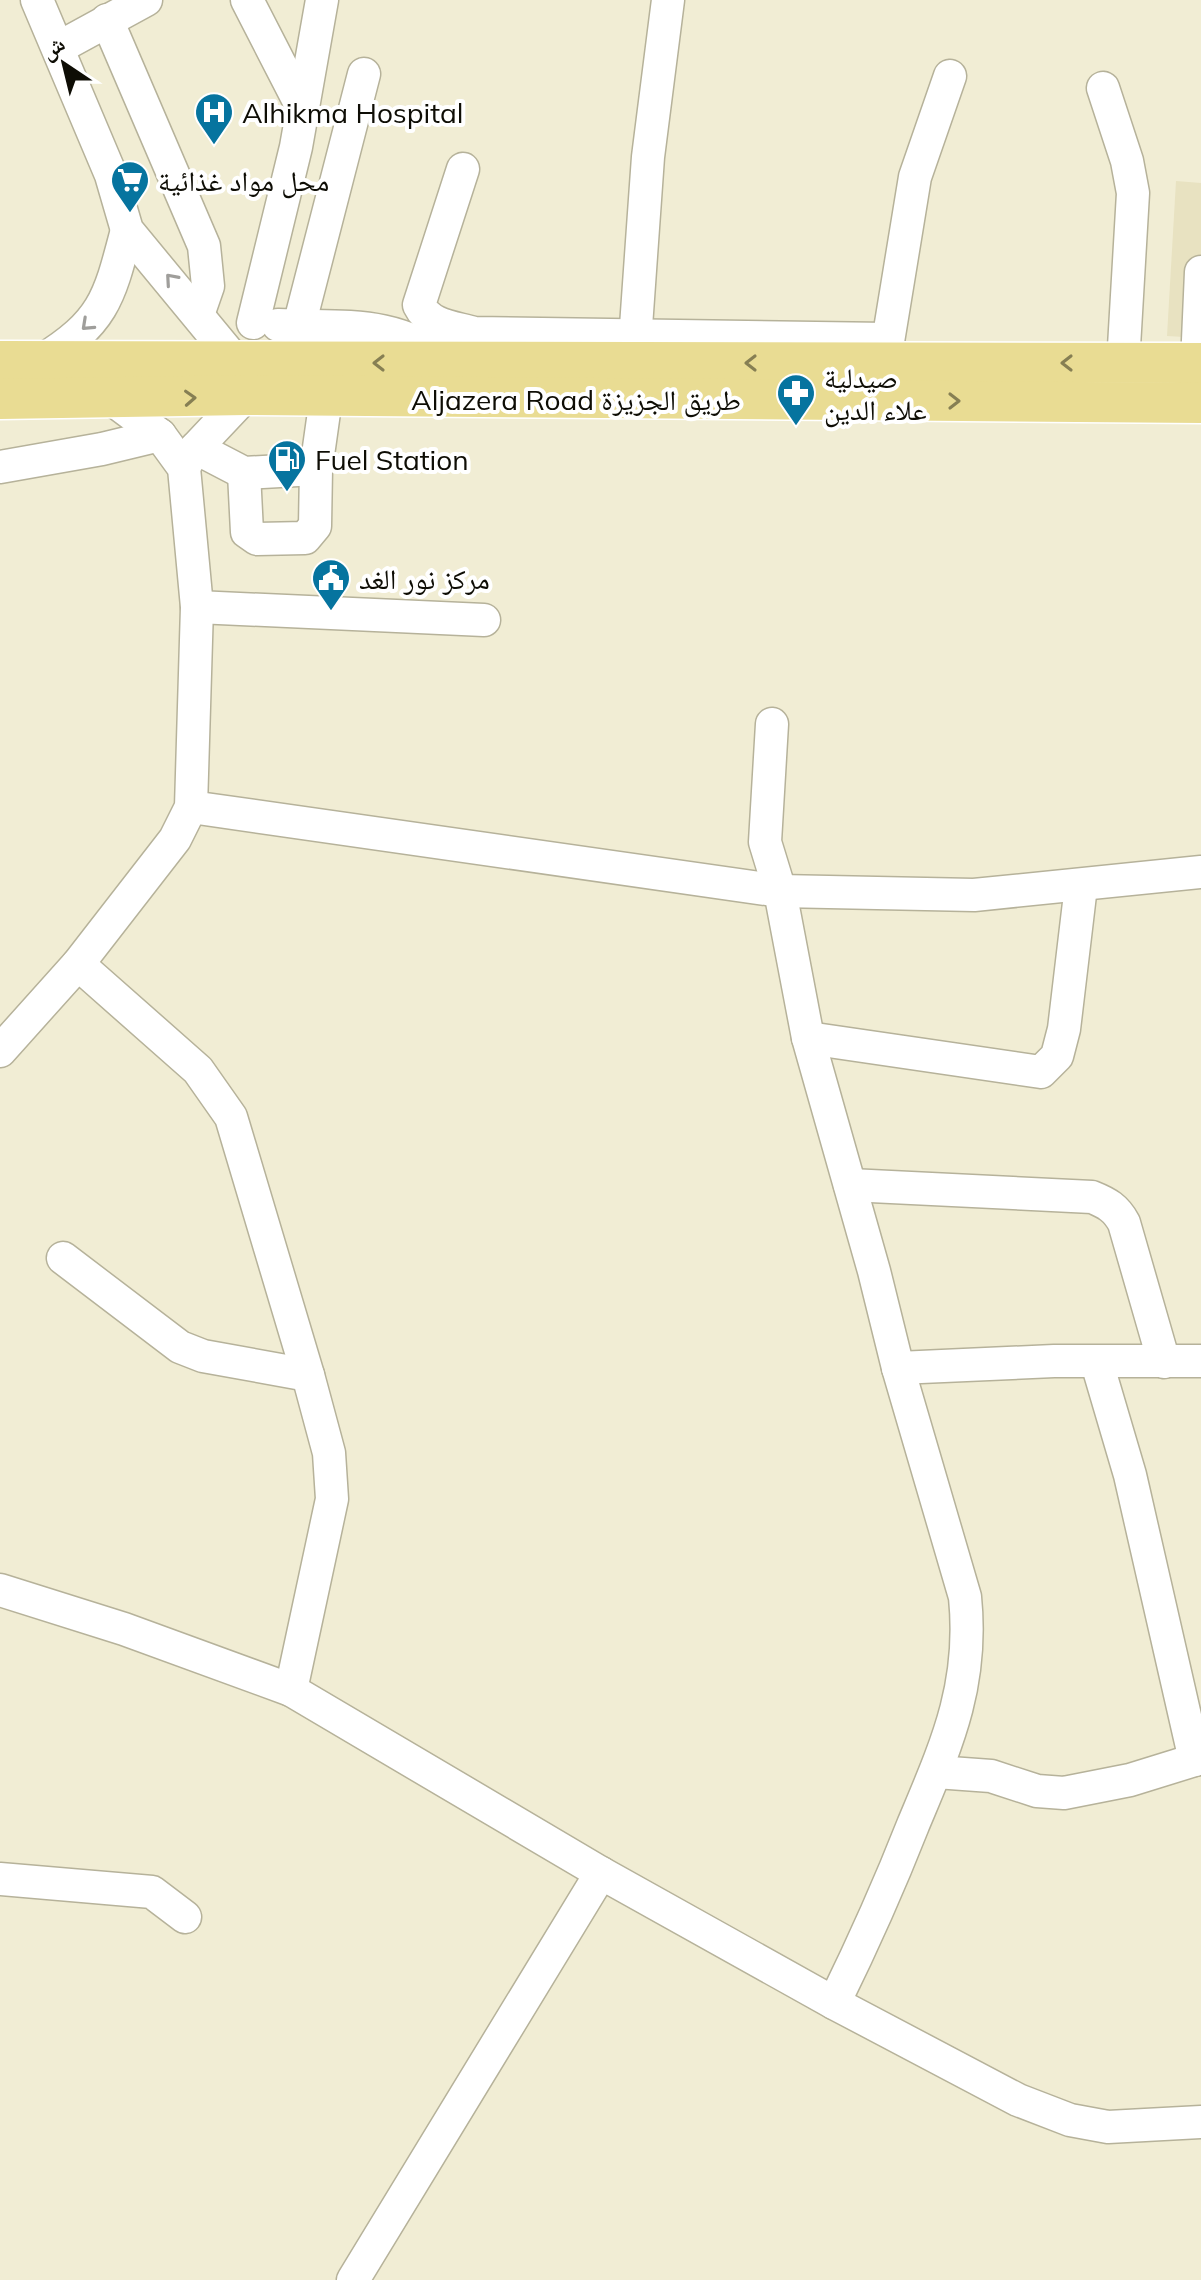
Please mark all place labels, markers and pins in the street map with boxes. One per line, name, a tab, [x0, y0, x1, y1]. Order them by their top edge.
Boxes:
hospital icon: Alhikma Hospital	[193, 91, 235, 146]
place label: Alhikma Hospital	[242, 95, 463, 130]
supermarket icon: محل مواد غذائية	[109, 159, 151, 214]
place label: محل مواد غذائية	[158, 163, 329, 199]
place label: صيدلية علاء الدين	[824, 360, 927, 428]
pharmacy icon: صيدلية علاء الدين	[775, 372, 817, 427]
fuel station icon: Fuel Station	[266, 438, 308, 493]
place label: Fuel Station	[315, 442, 469, 477]
public building icon: مركز نور الغد	[310, 557, 352, 612]
place label: مركز نور الغد	[359, 561, 490, 596]

